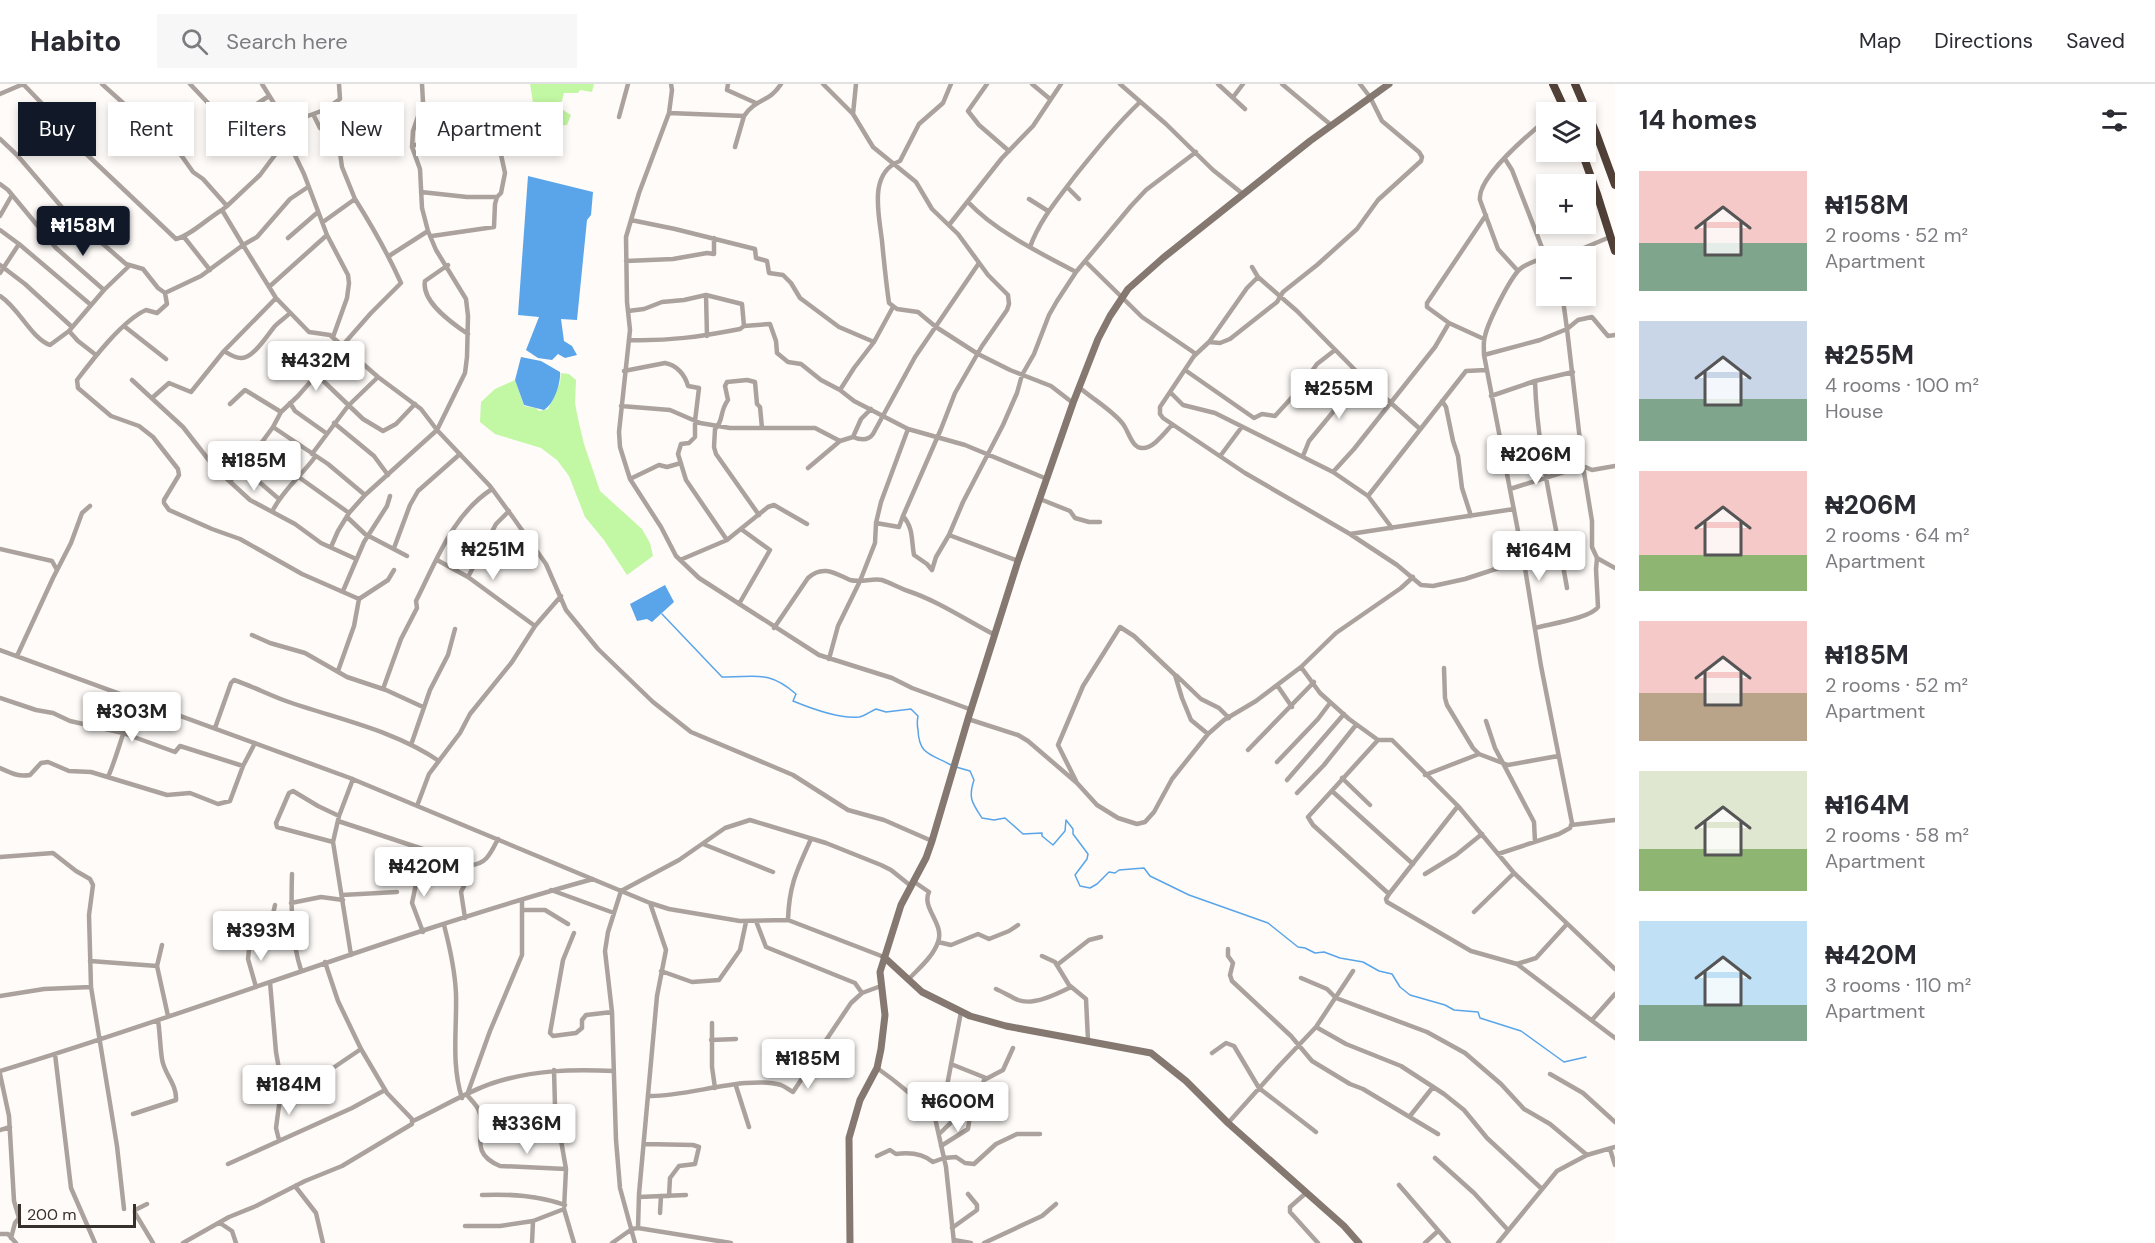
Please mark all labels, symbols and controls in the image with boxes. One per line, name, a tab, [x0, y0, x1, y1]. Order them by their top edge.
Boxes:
search box	[157, 14, 577, 68]
text: Habito	[30, 23, 121, 60]
icon: search	[178, 25, 211, 58]
text: Search here	[226, 27, 348, 56]
text: Map	[1859, 27, 1901, 55]
text: Directions	[1934, 27, 2033, 55]
text: Saved	[2066, 27, 2125, 55]
chip: Buy	[18, 102, 96, 156]
chip: Rent	[108, 102, 194, 156]
chip: Filters	[206, 102, 308, 156]
chip: New	[320, 102, 404, 156]
chip: Apartment	[416, 102, 563, 156]
map controls	[1536, 102, 1596, 306]
button: layers	[1536, 102, 1596, 162]
text: 14 homes	[1639, 103, 1757, 137]
icon: filters	[2098, 104, 2131, 137]
button: +	[1536, 174, 1596, 234]
text: ₦158M	[1825, 188, 1909, 222]
icon: home	[1687, 195, 1759, 267]
pin: ₦158M	[41, 206, 125, 257]
text: ₦158M	[51, 212, 115, 238]
text: 2 rooms · 52 m²	[1825, 222, 1968, 248]
button: −	[1536, 246, 1596, 306]
text: Apartment	[1825, 248, 1925, 274]
text: ₦255M	[1825, 338, 1914, 372]
pin: ₦432M	[274, 341, 358, 392]
icon: home	[1687, 345, 1759, 417]
text: ₦432M	[282, 347, 350, 373]
pin: ₦255M	[1297, 369, 1381, 420]
text: 4 rooms · 100 m²	[1825, 372, 1979, 398]
text: ₦255M	[1305, 375, 1373, 401]
text: House	[1825, 398, 1883, 424]
pin: ₦206M	[1494, 435, 1578, 486]
pin: ₦185M	[212, 441, 296, 492]
text: ₦206M	[1501, 441, 1571, 467]
text: ₦185M	[222, 447, 286, 473]
text: ₦206M	[1825, 488, 1917, 522]
icon: home	[1687, 495, 1759, 567]
text: 2 rooms · 64 m²	[1825, 522, 1969, 548]
pin: ₦251M	[451, 530, 535, 581]
pin: ₦164M	[1497, 531, 1581, 582]
text: ₦251M	[461, 536, 525, 562]
text: ₦164M	[1506, 537, 1572, 563]
text: Apartment	[1825, 548, 1925, 574]
text: ₦185M	[1825, 638, 1909, 672]
icon: home	[1687, 645, 1759, 717]
text: 2 rooms · 52 m²	[1825, 672, 1968, 698]
pin: ₦303M	[90, 692, 174, 743]
text: ₦303M	[97, 698, 167, 724]
text: Apartment	[1825, 698, 1925, 724]
text: ₦164M	[1825, 788, 1910, 822]
icon: home	[1687, 795, 1759, 867]
text: 2 rooms · 58 m²	[1825, 822, 1969, 848]
pin: ₦420M	[382, 847, 466, 898]
text: Apartment	[1825, 848, 1925, 874]
text: ₦420M	[389, 853, 459, 879]
pin: ₦393M	[219, 911, 303, 962]
text: ₦393M	[227, 917, 295, 943]
text: ₦420M	[1825, 938, 1917, 972]
icon: home	[1687, 945, 1759, 1017]
text: 3 rooms · 110 m²	[1825, 972, 1971, 998]
text: Apartment	[1825, 998, 1925, 1024]
pin: ₦185M	[766, 1039, 850, 1090]
text: ₦185M	[776, 1045, 840, 1071]
pin: ₦184M	[247, 1065, 331, 1116]
text: ₦184M	[256, 1071, 322, 1097]
pin: ₦600M	[916, 1082, 1000, 1133]
text: ₦600M	[921, 1088, 995, 1114]
pin: ₦336M	[485, 1104, 569, 1155]
text: ₦336M	[493, 1110, 561, 1136]
scale bar	[18, 1201, 136, 1228]
text: 200 m	[27, 1204, 76, 1225]

